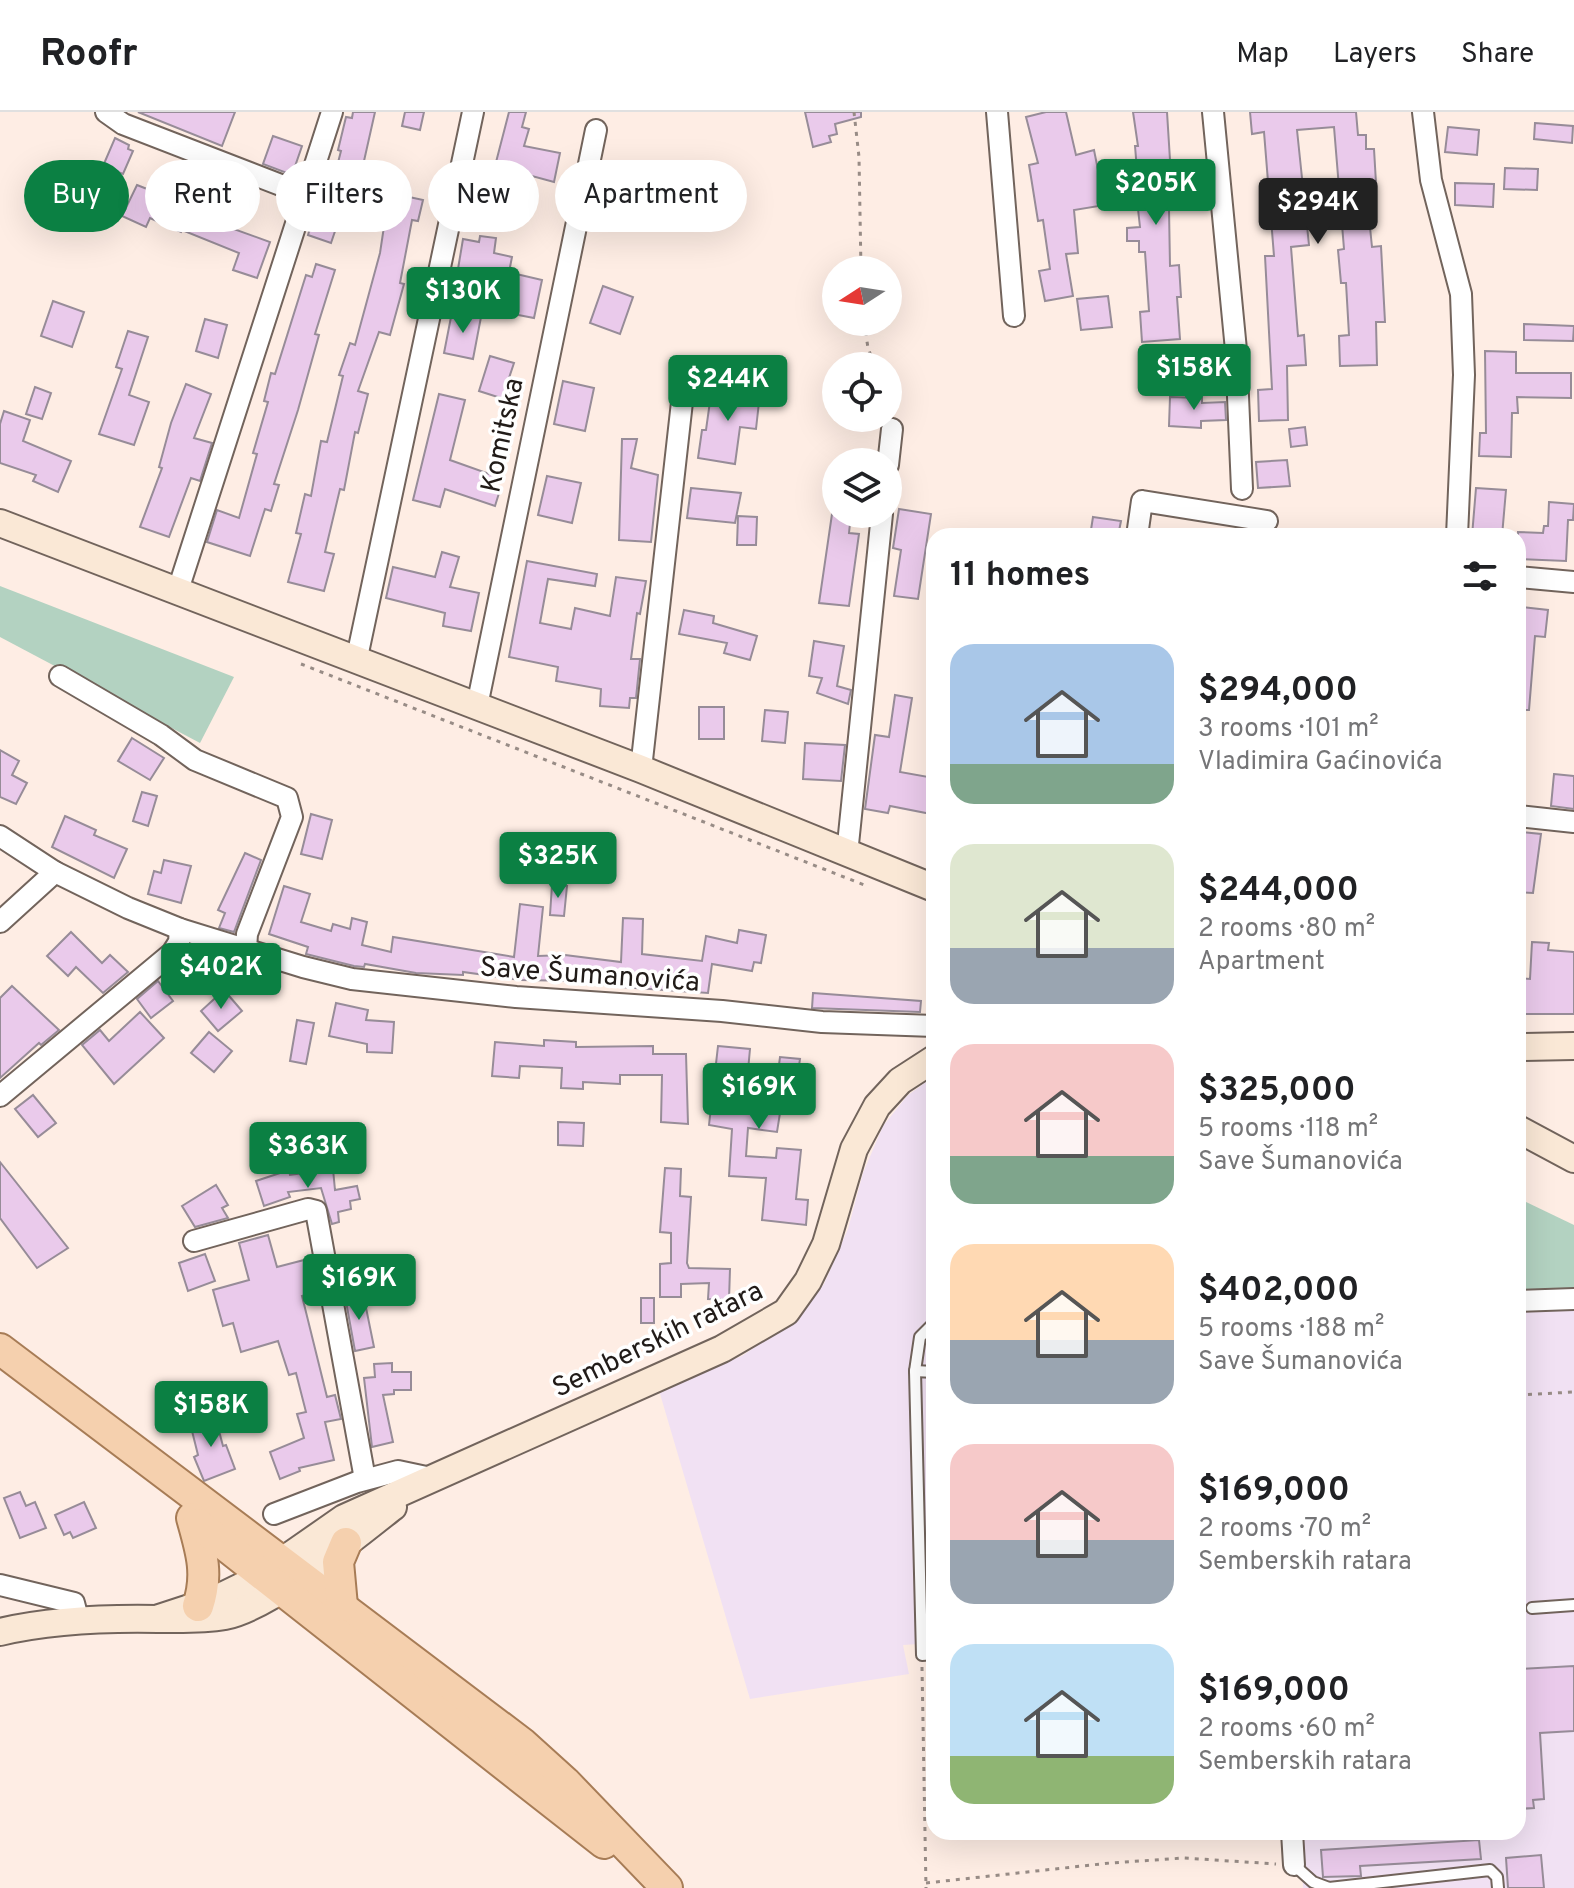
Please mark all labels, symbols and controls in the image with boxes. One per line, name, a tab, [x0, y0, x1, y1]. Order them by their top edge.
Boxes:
text: Roofr	[40, 31, 138, 80]
text: Map	[1236, 37, 1289, 73]
text: Layers	[1333, 37, 1417, 73]
text: Share	[1461, 37, 1534, 73]
pin: $205K	[1100, 159, 1212, 227]
chip: Buy	[24, 160, 129, 232]
chip: Rent	[145, 160, 260, 232]
chip: Filters	[276, 160, 412, 232]
chip: New	[428, 160, 539, 232]
chip: Apartment	[555, 160, 747, 232]
text: $205K	[1115, 168, 1197, 201]
pin: $294K	[1262, 178, 1374, 246]
text: $294K	[1277, 187, 1359, 220]
north arrow	[822, 256, 902, 336]
map controls	[822, 256, 902, 528]
pin: $130K	[407, 267, 519, 335]
text: $130K	[425, 276, 501, 309]
pin: $158K	[1138, 344, 1250, 412]
button: locate	[822, 352, 902, 432]
text: $158K	[1156, 353, 1232, 386]
pin: $244K	[672, 355, 784, 423]
text: $244K	[686, 364, 770, 397]
street label: Komitska	[474, 375, 534, 496]
button: layers	[822, 448, 902, 528]
icon: filters	[1458, 554, 1502, 598]
text: 11 homes	[950, 555, 1090, 598]
text: $294,000	[1198, 670, 1358, 713]
icon: home	[1014, 676, 1110, 772]
text: 3 rooms · 101 m²	[1198, 713, 1379, 746]
text: Vladimira Gaćinovića	[1198, 746, 1443, 779]
pin: $325K	[502, 832, 614, 900]
text: $325K	[518, 841, 598, 874]
text: $244,000	[1198, 870, 1359, 913]
icon: home	[1014, 876, 1110, 972]
text: 2 rooms · 80 m²	[1198, 913, 1375, 946]
pin: $402K	[165, 943, 277, 1011]
text: Apartment	[1198, 946, 1325, 979]
street label: Save Šumanovića	[479, 948, 701, 1002]
text: $402K	[179, 952, 263, 985]
pin: $169K	[703, 1063, 815, 1131]
text: $325,000	[1198, 1070, 1356, 1113]
text: $169K	[721, 1072, 797, 1105]
icon: home	[1014, 1076, 1110, 1172]
text: 5 rooms · 118 m²	[1198, 1113, 1378, 1146]
pin: $363K	[252, 1122, 364, 1190]
text: $363K	[267, 1131, 349, 1164]
text: Save Šumanovića	[1198, 1146, 1403, 1179]
pin: $169K	[303, 1254, 415, 1322]
text: $169K	[321, 1263, 397, 1296]
text: $402,000	[1198, 1270, 1359, 1313]
street label: Semberskih ratara	[547, 1274, 770, 1407]
icon: home	[1014, 1276, 1110, 1372]
text: 5 rooms · 188 m²	[1198, 1313, 1384, 1346]
text: Save Šumanovića	[1198, 1346, 1403, 1379]
pin: $158K	[155, 1381, 267, 1449]
text: $158K	[173, 1390, 249, 1423]
text: $169,000	[1198, 1470, 1350, 1513]
icon: home	[1014, 1476, 1110, 1572]
text: 2 rooms · 70 m²	[1198, 1513, 1371, 1546]
text: Semberskih ratara	[1198, 1546, 1412, 1579]
text: $169,000	[1198, 1670, 1350, 1713]
icon: home	[1014, 1676, 1110, 1772]
text: 2 rooms · 60 m²	[1198, 1713, 1375, 1746]
text: Semberskih ratara	[1198, 1746, 1412, 1779]

